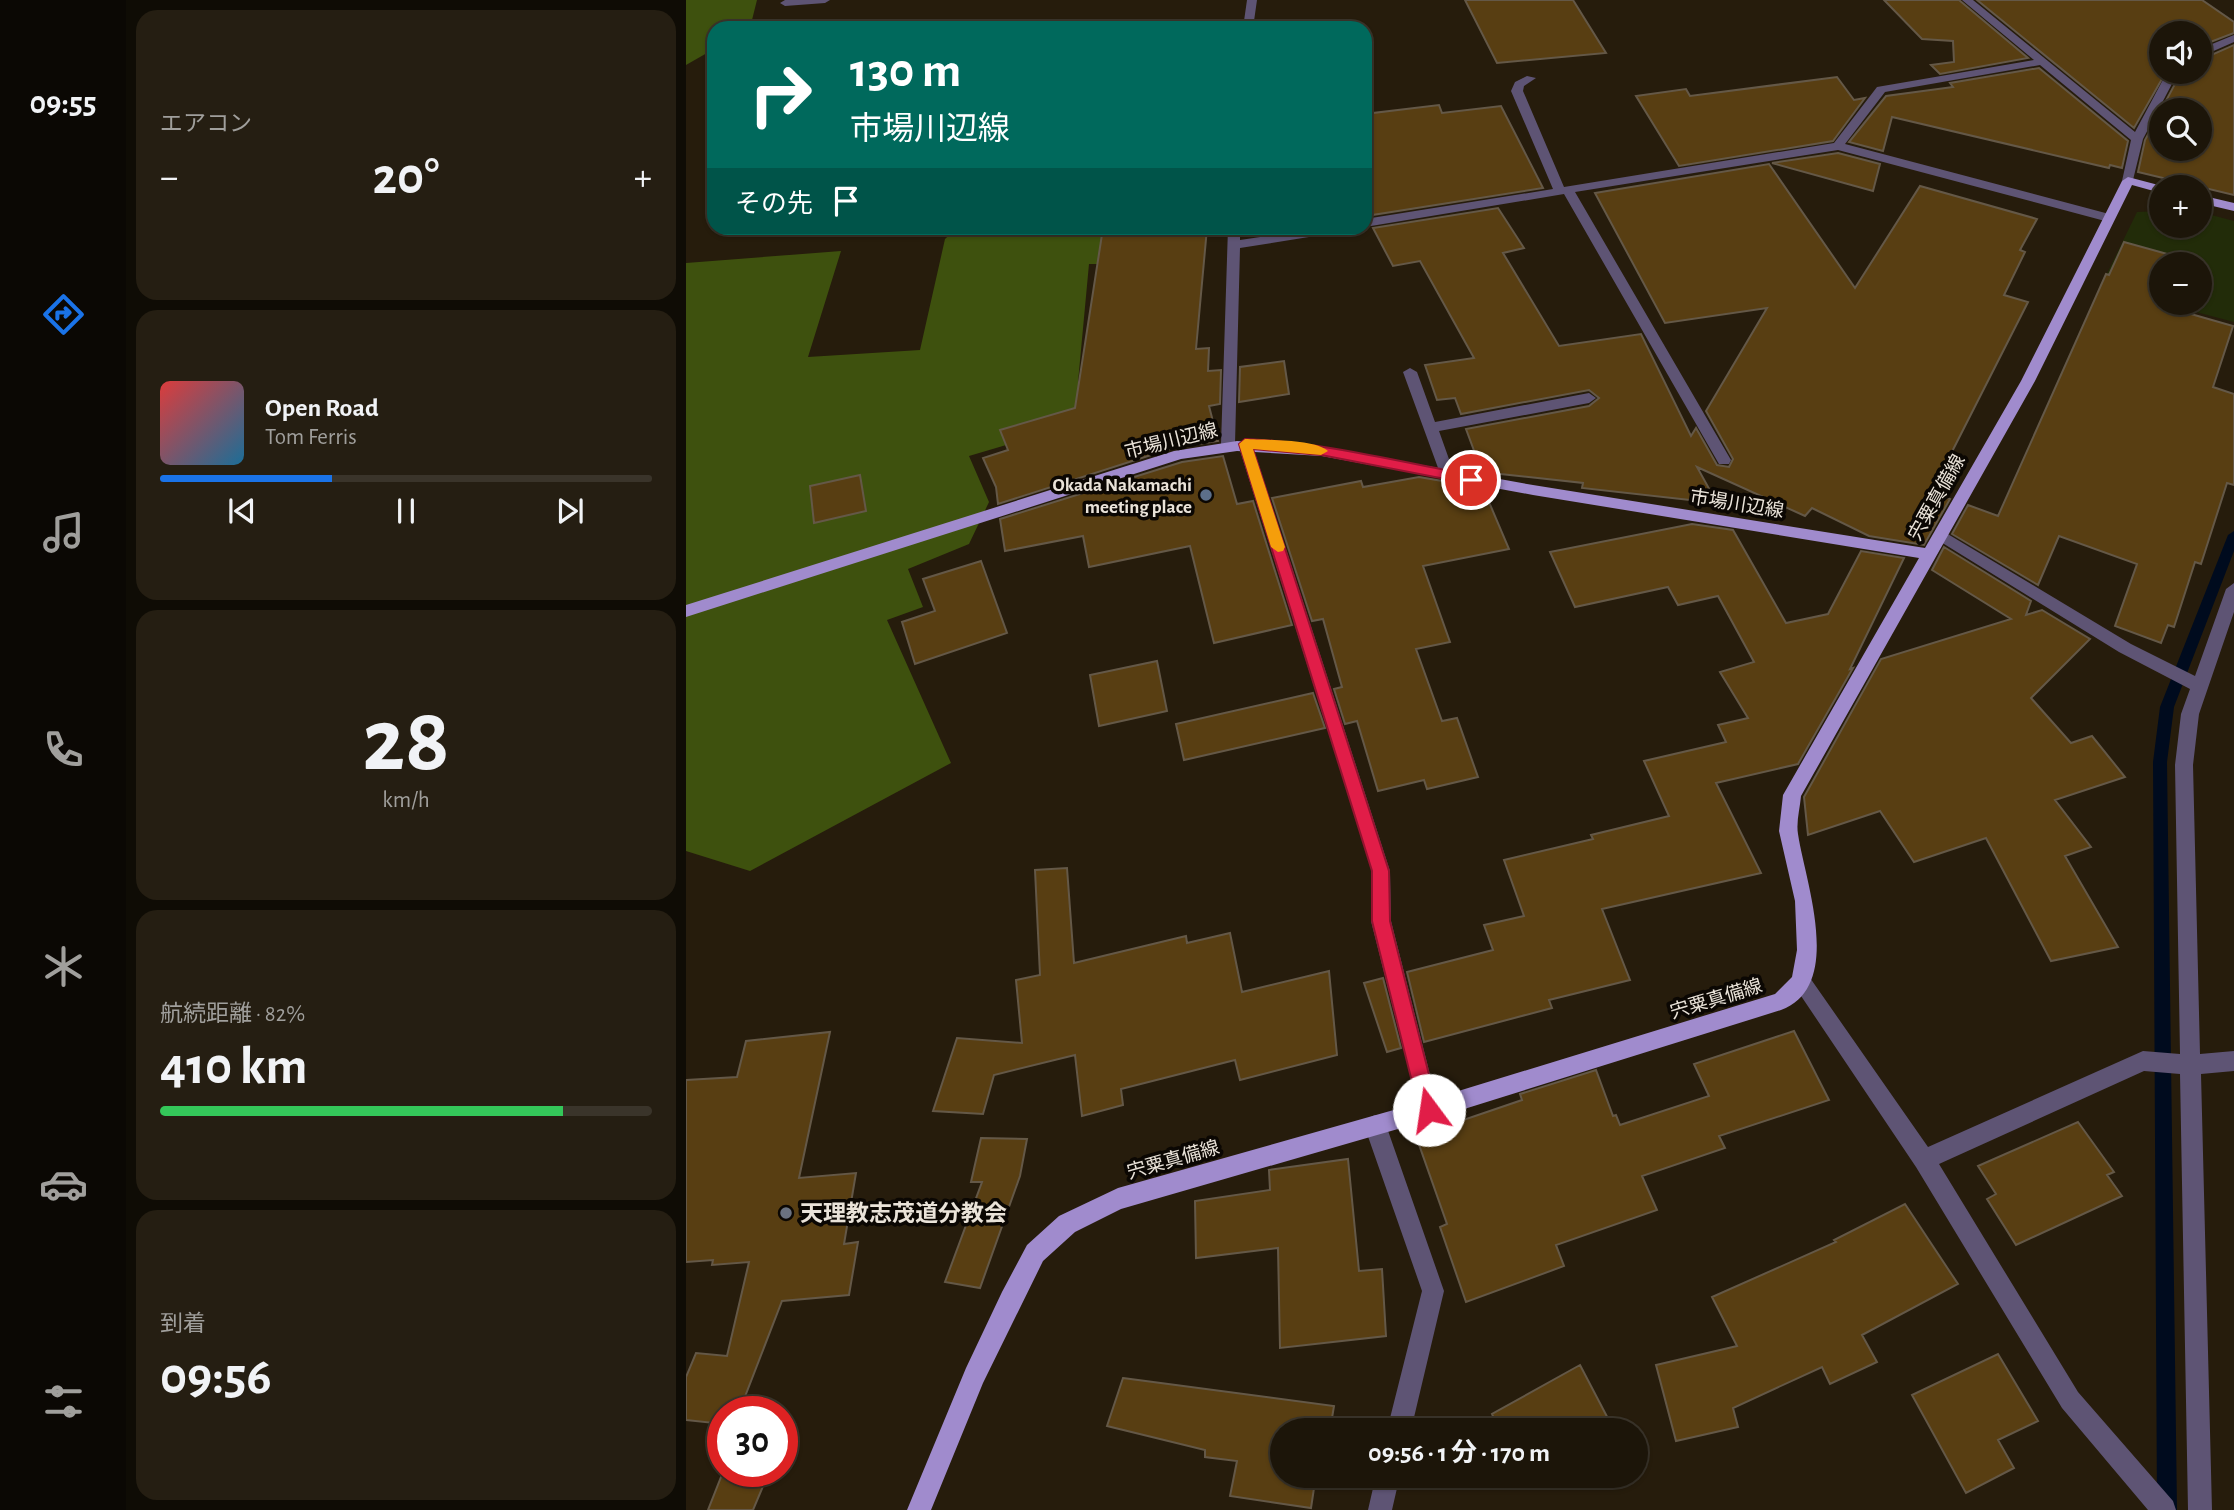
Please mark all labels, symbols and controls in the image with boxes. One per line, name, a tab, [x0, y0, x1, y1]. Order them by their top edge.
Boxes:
map controls	[2149, 21, 2212, 315]
button: sound	[2149, 21, 2212, 84]
text: 130 m	[850, 47, 961, 96]
icon: right	[735, 49, 826, 140]
text: 09:55	[29, 87, 97, 119]
button: search	[2149, 98, 2212, 161]
text: エアコン	[160, 113, 252, 136]
text: 市場川辺線	[850, 113, 1010, 145]
text: 20°	[373, 151, 439, 203]
text: −	[160, 159, 178, 197]
text: +	[634, 159, 652, 197]
button: +	[2149, 175, 2212, 238]
icon: arrive	[827, 182, 865, 220]
text: その先	[735, 191, 813, 217]
button: −	[2149, 252, 2212, 315]
icon: directions	[39, 290, 88, 339]
text: Open Road	[265, 395, 379, 421]
street label: 市場川辺線	[1122, 419, 1220, 462]
text: Tom Ferris	[265, 426, 357, 449]
pin	[1441, 450, 1501, 510]
street label: 宍粟真備線	[1904, 451, 1969, 544]
icon: arrive	[1452, 461, 1490, 499]
place label: Okada Nakamachi meeting place	[1053, 476, 1192, 517]
street label: 市場川辺線	[1688, 486, 1785, 521]
marker: Okada Nakamachi meeting place	[1198, 487, 1214, 503]
icon: previous	[223, 492, 261, 530]
icon: pause	[387, 492, 425, 530]
icon: next	[551, 492, 589, 530]
icon: music	[39, 508, 88, 557]
text: 28	[362, 696, 450, 787]
icon: phone	[39, 725, 88, 774]
text: km/h	[382, 789, 430, 812]
icon: climate	[39, 942, 88, 991]
street label: 宍粟真備線	[1668, 975, 1765, 1022]
text: 航続距離 · 82%	[160, 1003, 305, 1026]
text: 410 km	[160, 1041, 308, 1093]
position arrow	[1392, 1073, 1466, 1147]
street label: 宍粟真備線	[1125, 1136, 1222, 1183]
icon: car	[39, 1160, 88, 1209]
place label: 天理教志茂道分教会	[800, 1201, 1007, 1226]
marker: 天理教志茂道分教会	[778, 1205, 794, 1221]
text: 到着	[160, 1313, 206, 1336]
text: 09:56	[160, 1351, 272, 1403]
icon: filters	[39, 1377, 88, 1426]
speed limit sign: 30	[707, 1396, 798, 1487]
text: 09:56 · 1 分 · 170 m	[1368, 1440, 1550, 1466]

